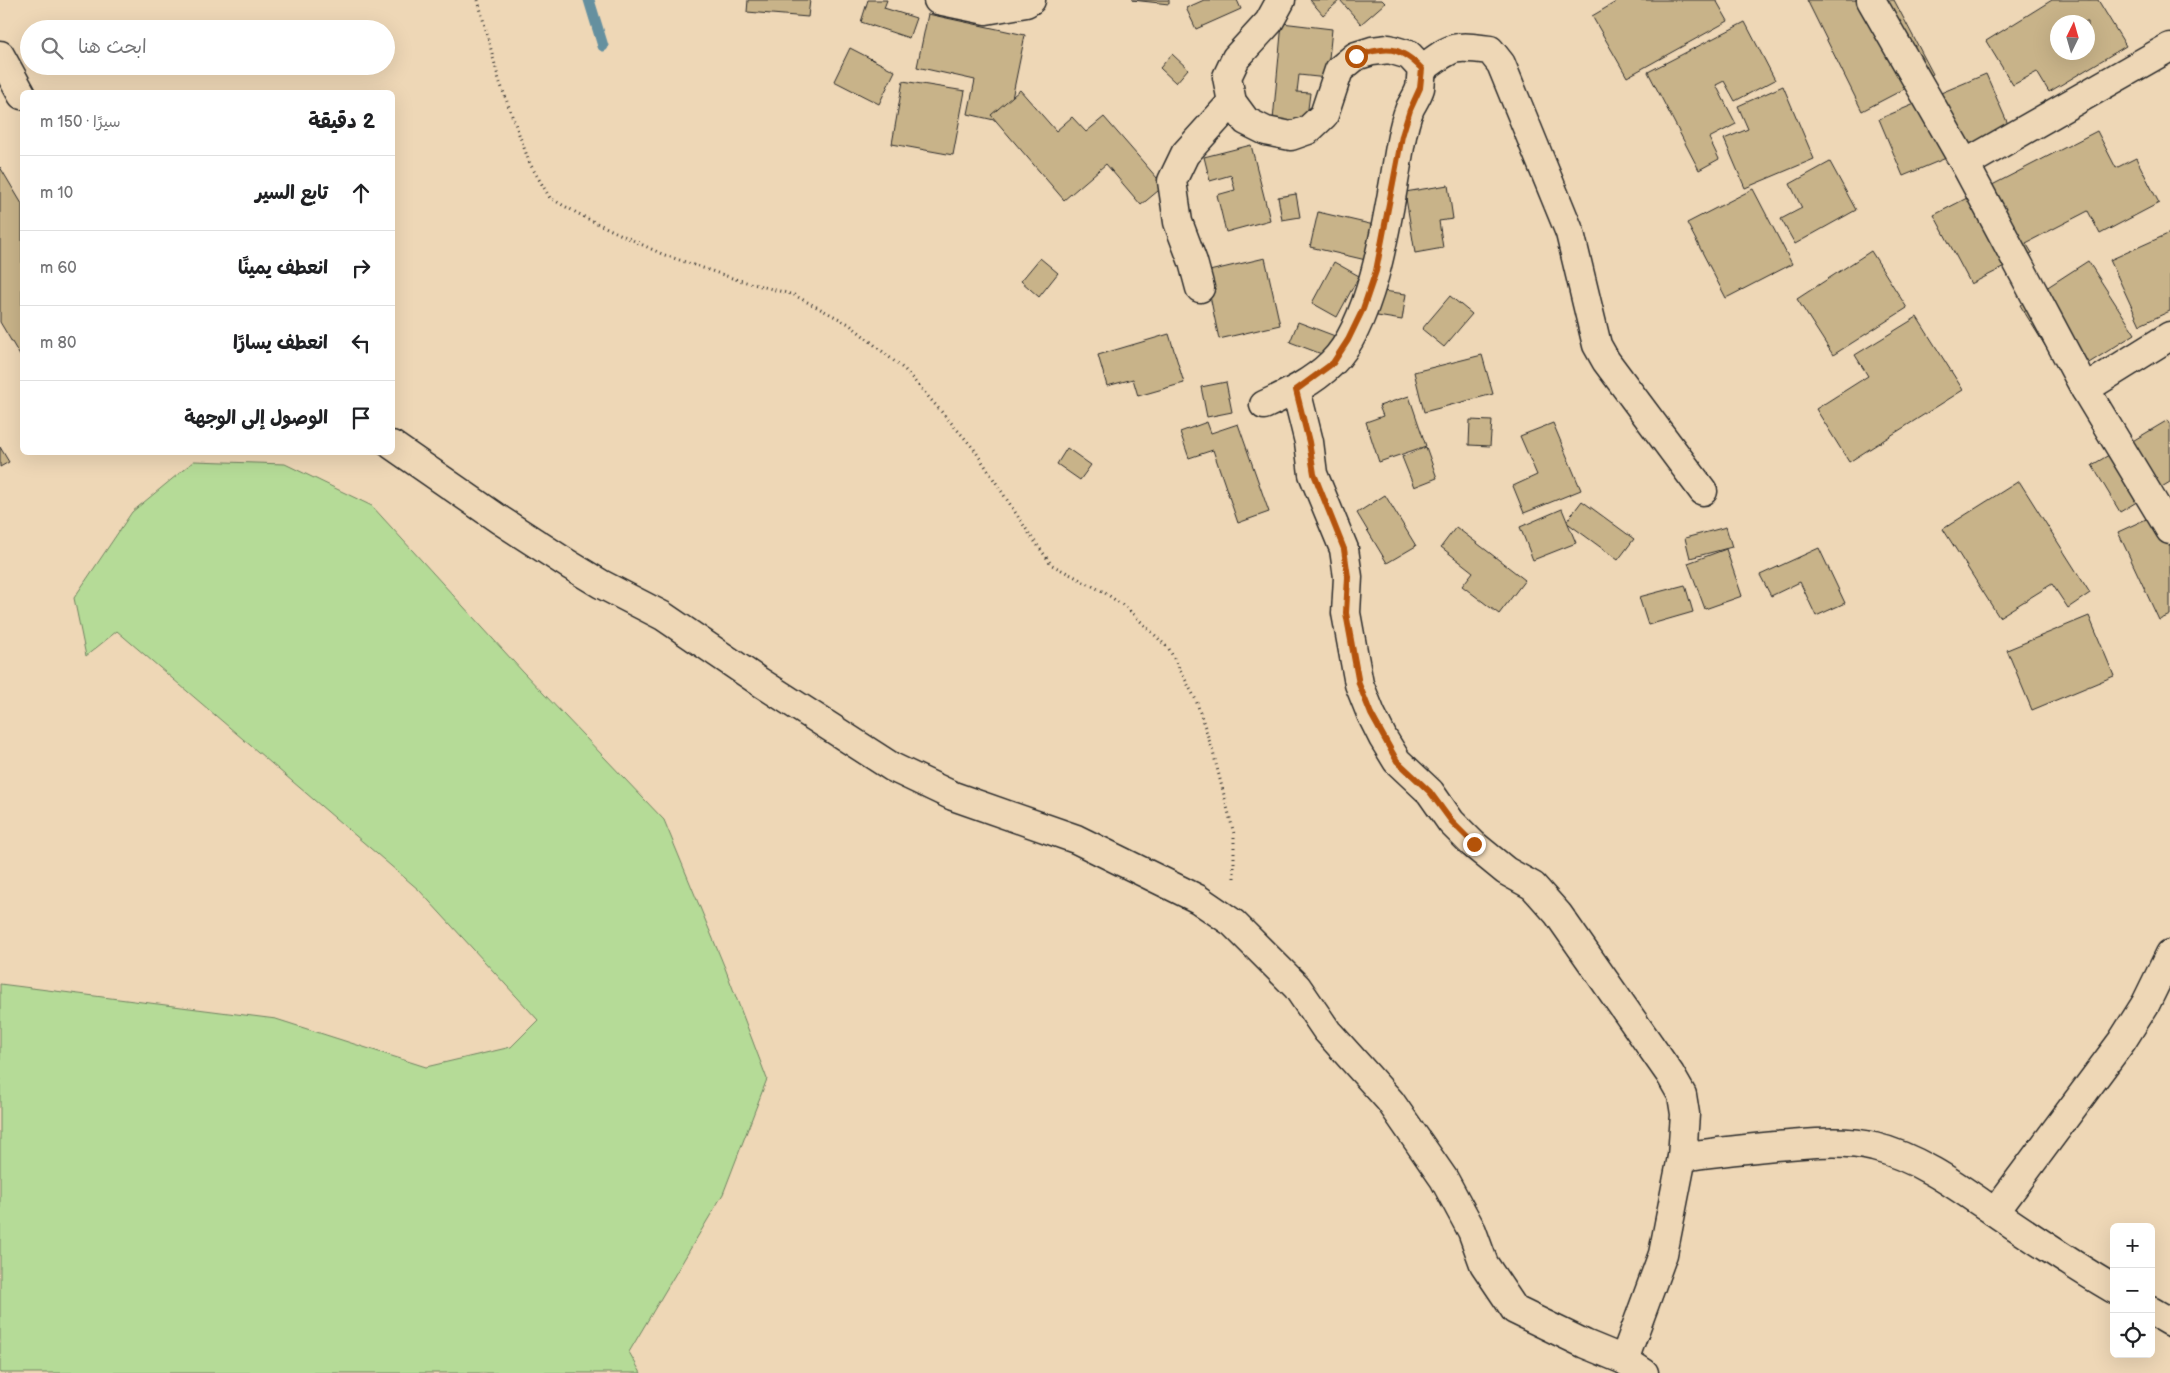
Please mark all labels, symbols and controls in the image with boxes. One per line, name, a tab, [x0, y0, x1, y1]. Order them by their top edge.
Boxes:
north arrow	[2050, 15, 2095, 60]
search box	[20, 20, 395, 75]
icon: search	[38, 34, 66, 62]
text: ابحث هنا	[78, 36, 147, 59]
route start	[1345, 45, 1368, 68]
text: 2 دقيقة	[308, 109, 375, 134]
text: سيرًا · 150 m	[40, 113, 121, 132]
icon: ahead	[347, 179, 375, 207]
text: تابع السير	[255, 182, 328, 205]
text: 10 m	[40, 184, 73, 203]
icon: right	[347, 254, 375, 282]
text: انعطف يمينًا	[238, 257, 328, 280]
text: 60 m	[40, 259, 77, 278]
icon: left	[347, 329, 375, 357]
text: انعطف يسارًا	[233, 332, 328, 355]
text: 80 m	[40, 334, 76, 353]
icon: arrive	[347, 404, 375, 432]
text: الوصول إلى الوجهة	[184, 407, 328, 430]
route end	[1463, 833, 1486, 856]
map controls	[2110, 1223, 2155, 1358]
button: +	[2110, 1223, 2155, 1268]
button: −	[2110, 1268, 2155, 1313]
button: locate	[2110, 1313, 2155, 1358]

